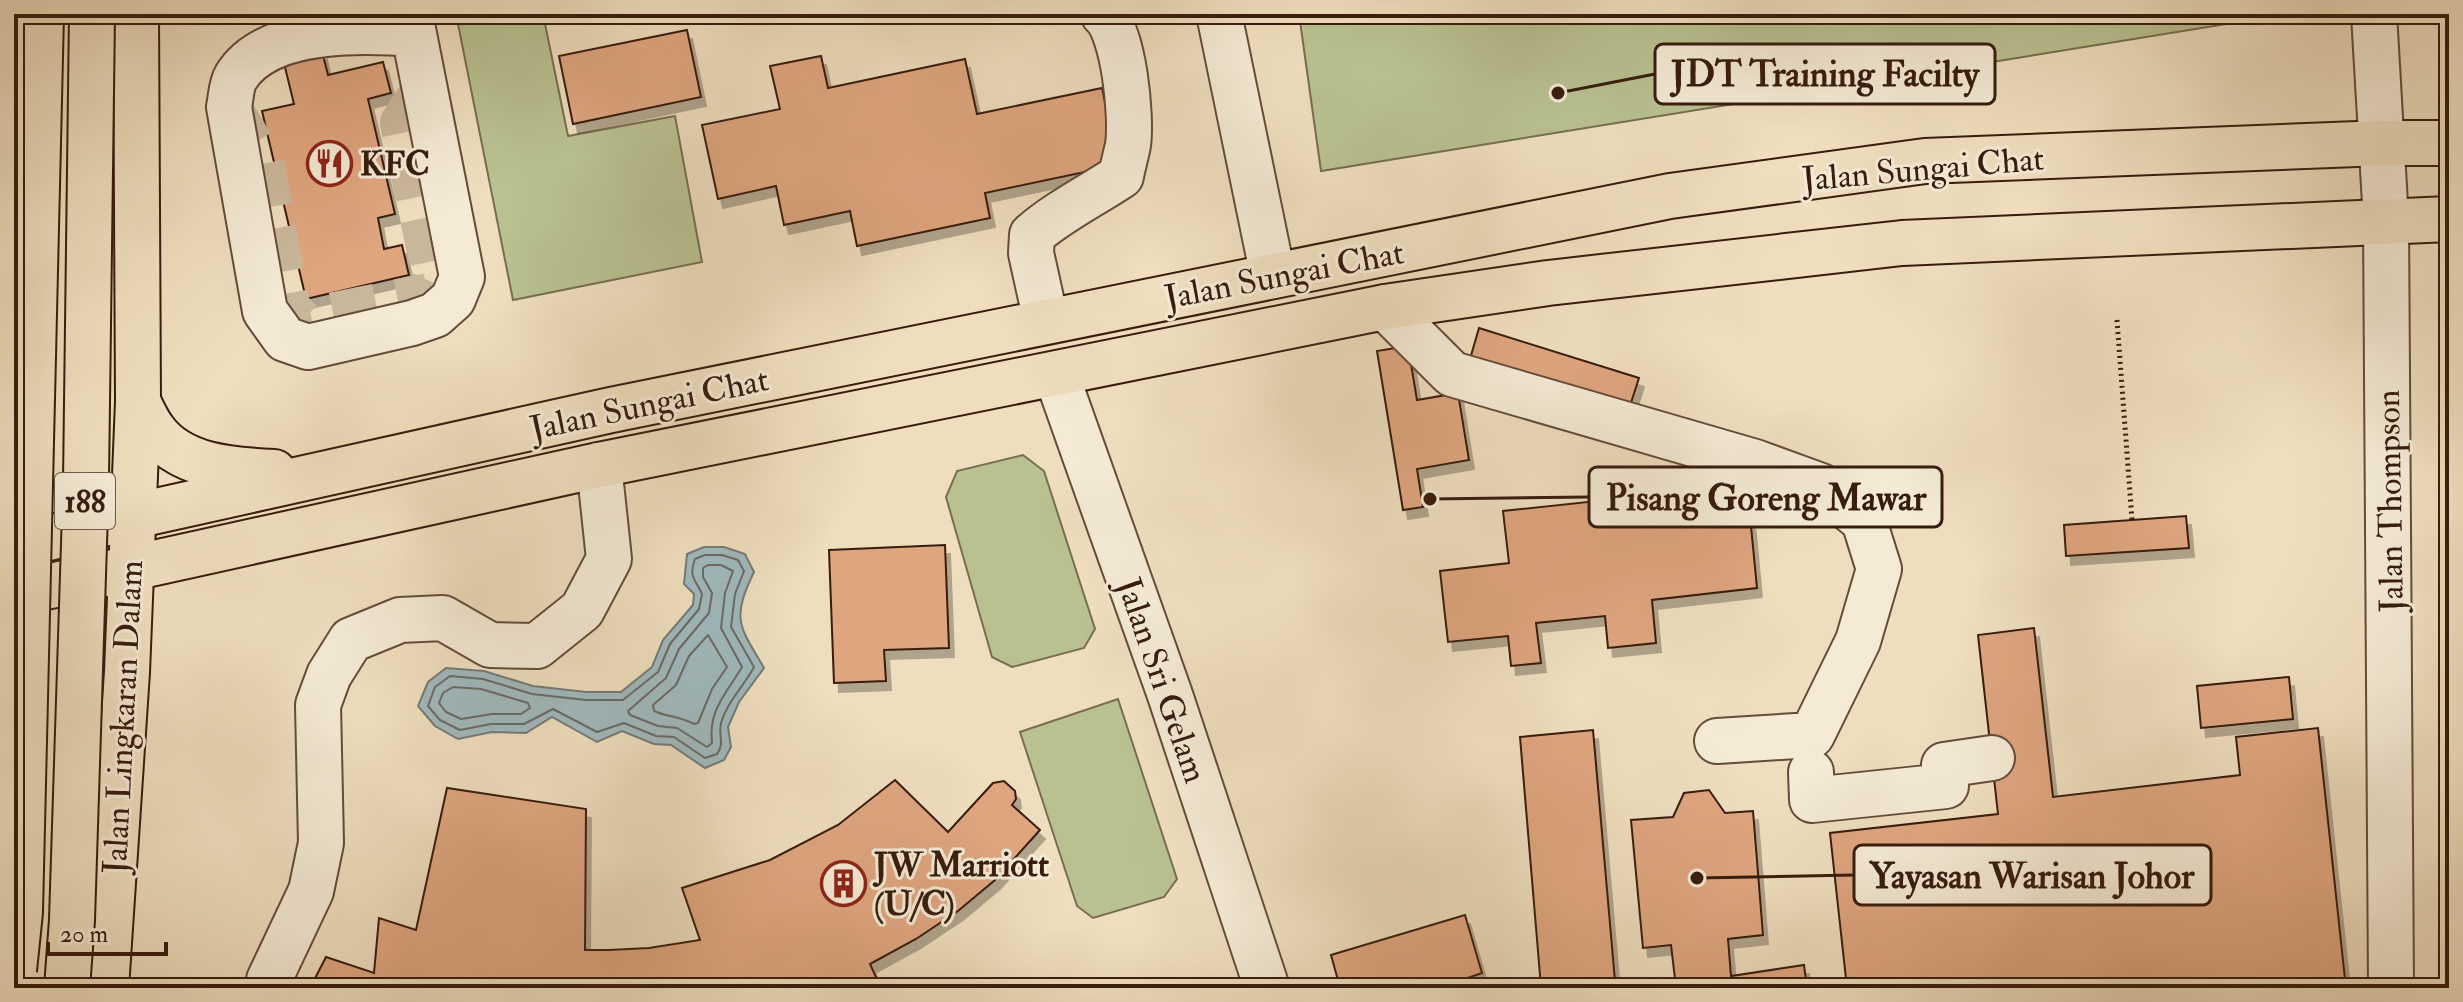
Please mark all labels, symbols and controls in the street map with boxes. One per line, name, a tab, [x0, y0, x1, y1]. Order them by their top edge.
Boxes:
callout: JDT Training Facilty	[1655, 44, 1995, 104]
text: JDT Training Facilty	[1669, 52, 1980, 98]
street label: Jalan Sungai Chat	[1799, 137, 2046, 202]
restaurant icon: KFC	[305, 139, 353, 187]
place label: KFC	[360, 143, 430, 186]
street label: Jalan Sungai Chat	[1160, 231, 1408, 320]
street label: Jalan Sungai Chat	[525, 358, 773, 451]
street label: Jalan Thompson	[2367, 389, 2414, 614]
callout: Pisang Goreng Mawar	[1589, 467, 1942, 527]
road number: 188	[55, 473, 115, 529]
text: Pisang Goreng Mawar	[1606, 476, 1927, 521]
street label: Jalan Lingkaran Dalam	[94, 559, 153, 876]
street label: Jalan Sri Gelam	[1106, 571, 1217, 789]
place label: JW Marriott (U/C)	[872, 844, 1049, 926]
callout: Yayasan Warisan Johor	[1854, 845, 2211, 905]
text: Yayasan Warisan Johor	[1869, 854, 2195, 900]
building icon: JW Marriott (U/C)	[819, 860, 867, 908]
scale bar	[48, 906, 166, 956]
text: 20 m	[60, 919, 109, 950]

